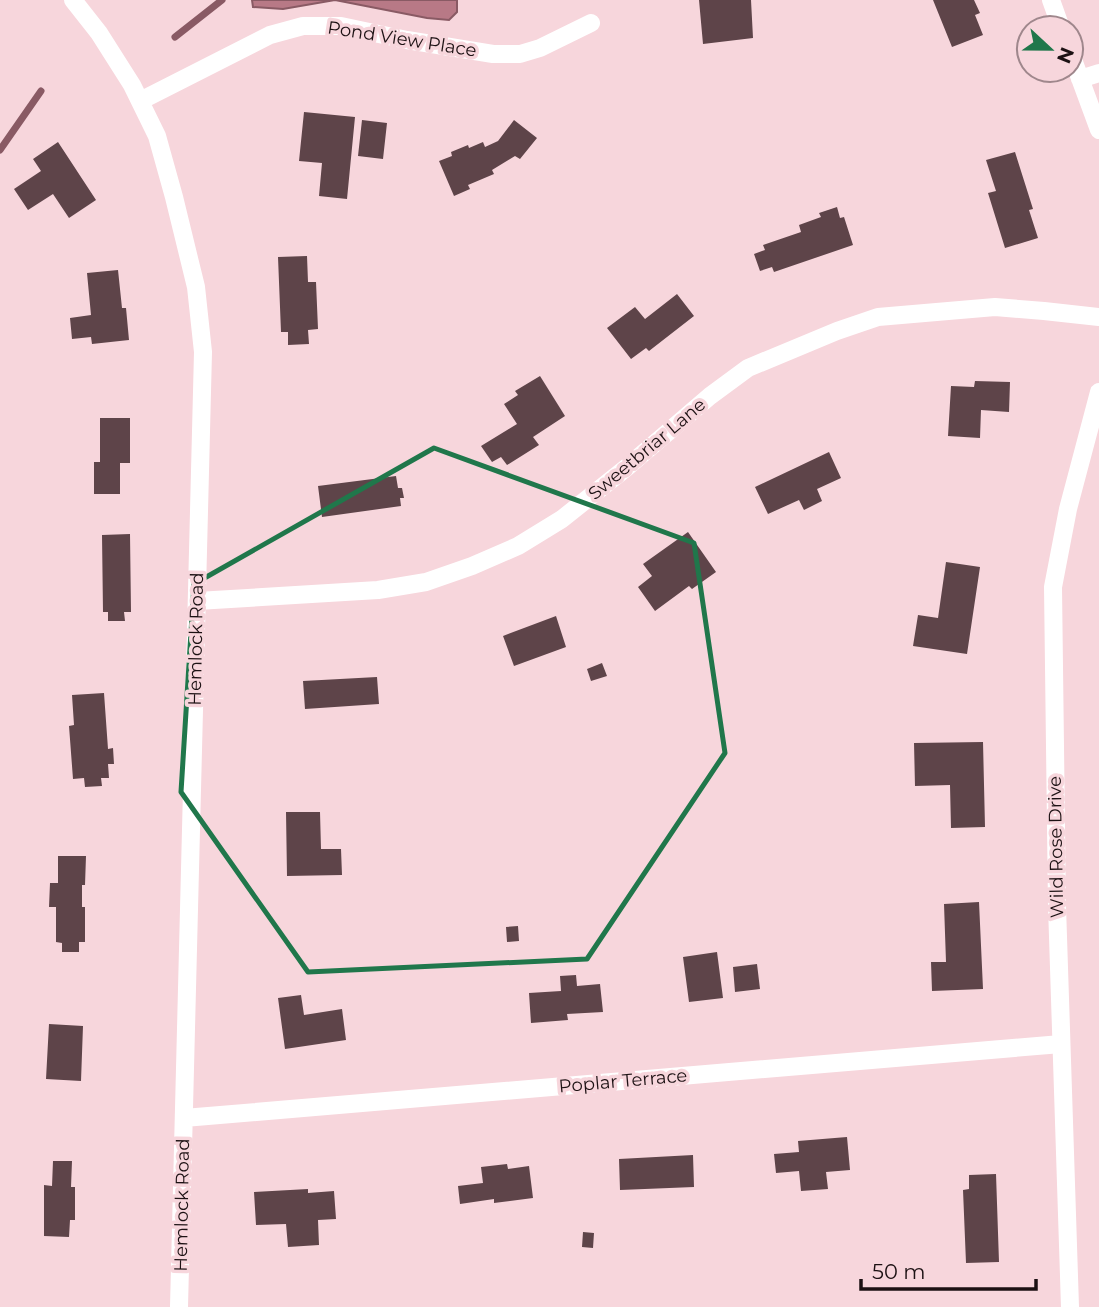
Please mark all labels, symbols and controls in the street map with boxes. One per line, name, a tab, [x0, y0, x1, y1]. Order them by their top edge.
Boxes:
north arrow	[1015, 14, 1085, 84]
street label: Pond View Place	[326, 16, 478, 62]
text: N	[1052, 44, 1079, 67]
street label: Sweetbriar Lane	[584, 393, 710, 504]
street label: Hemlock Road	[184, 572, 208, 706]
street label: Wild Rose Drive	[1044, 776, 1068, 918]
street label: Poplar Terrace	[558, 1064, 688, 1098]
street label: Hemlock Road	[170, 1138, 194, 1272]
scale bar	[861, 1248, 1036, 1292]
text: 50 m	[872, 1259, 926, 1284]

